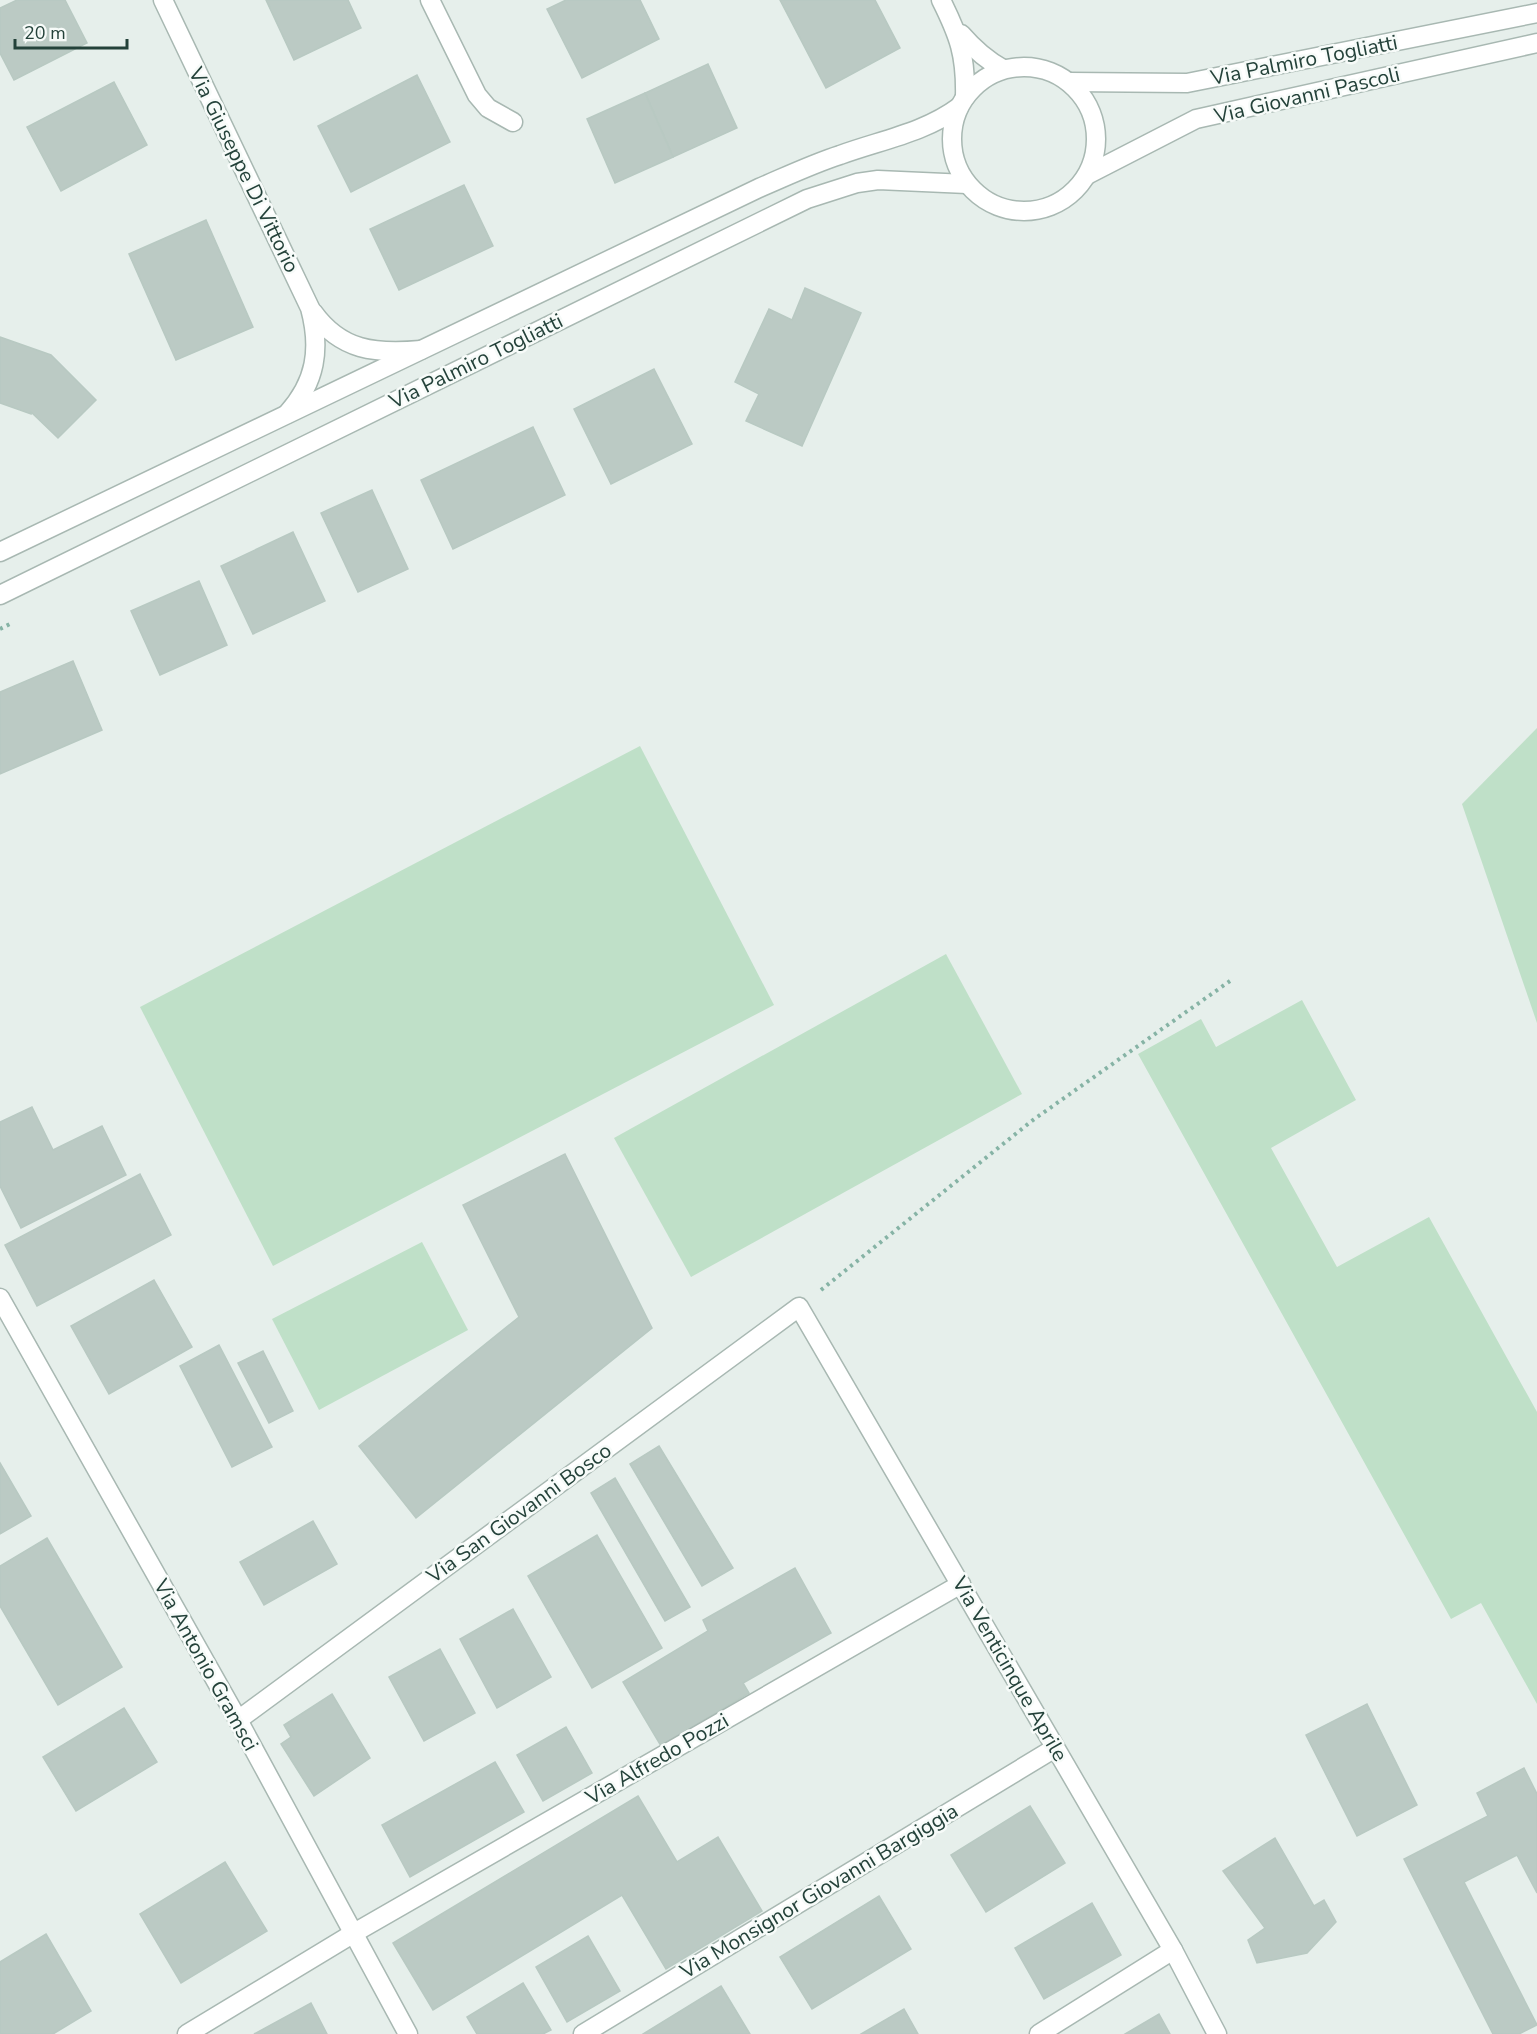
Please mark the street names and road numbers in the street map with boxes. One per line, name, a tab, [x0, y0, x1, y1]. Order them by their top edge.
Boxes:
street label: Via Palmiro Togliatti	[1207, 28, 1400, 92]
street label: Via Giovanni Pascoli	[1210, 60, 1403, 130]
street label: Via Giuseppe Di Vittorio	[182, 62, 306, 277]
street label: Via Palmiro Togliatti	[384, 307, 567, 416]
street label: Via San Giovanni Bosco	[420, 1436, 617, 1590]
street label: Via Venticinque Aprile	[945, 1571, 1074, 1766]
street label: Via Antonio Gramsci	[147, 1573, 265, 1756]
street label: Via Alfredo Pozzi	[580, 1707, 734, 1812]
street label: Via Monsignor Giovanni Bargiggia	[674, 1797, 963, 1986]

